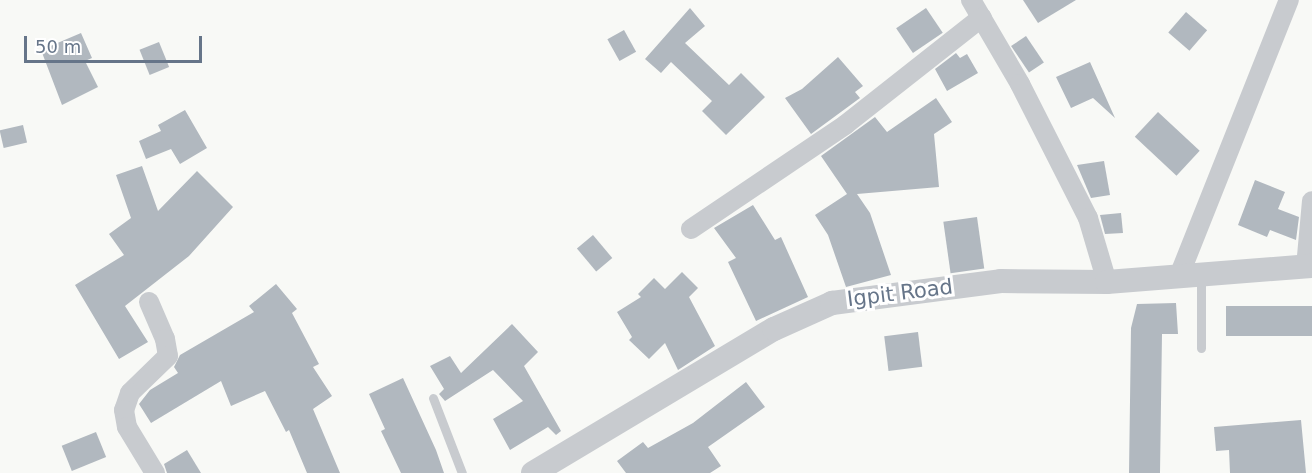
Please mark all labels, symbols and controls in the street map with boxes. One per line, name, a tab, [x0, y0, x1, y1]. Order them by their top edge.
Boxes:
scale bar	[27, 24, 206, 62]
text: 50 m	[35, 36, 81, 57]
street label: Igpit Road	[846, 274, 954, 312]

